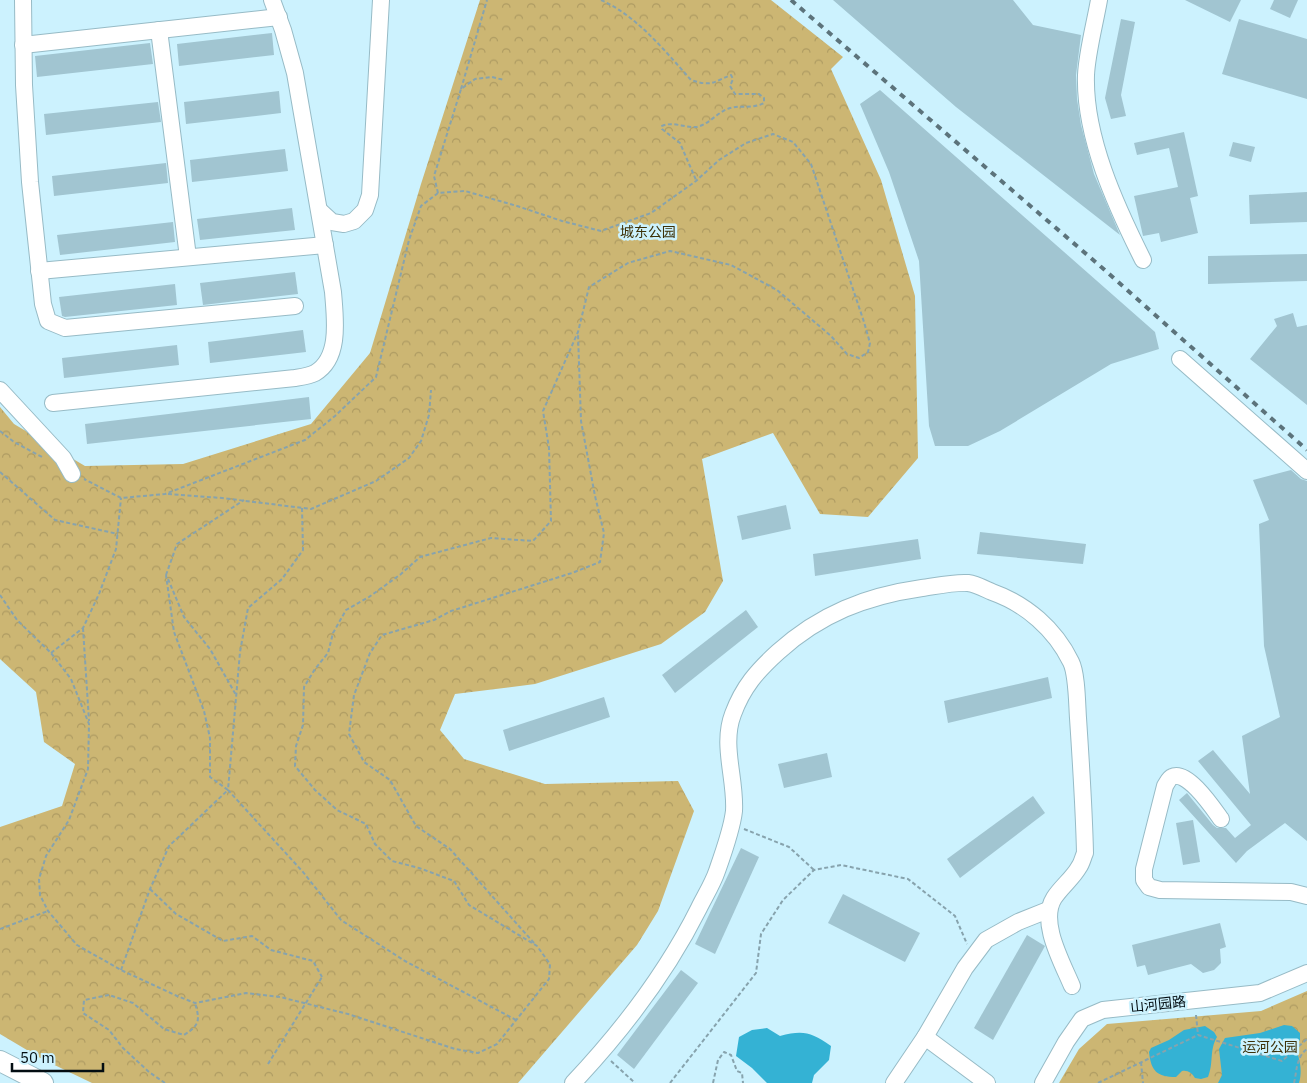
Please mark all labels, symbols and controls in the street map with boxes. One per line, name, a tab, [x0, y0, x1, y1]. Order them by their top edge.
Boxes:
park label: 城东公园	[620, 223, 676, 241]
street label: 山河园路	[1129, 992, 1187, 1016]
park label: 运河公园	[1242, 1038, 1298, 1056]
scale bar	[12, 1040, 104, 1072]
text: 50 m	[20, 1048, 55, 1067]

